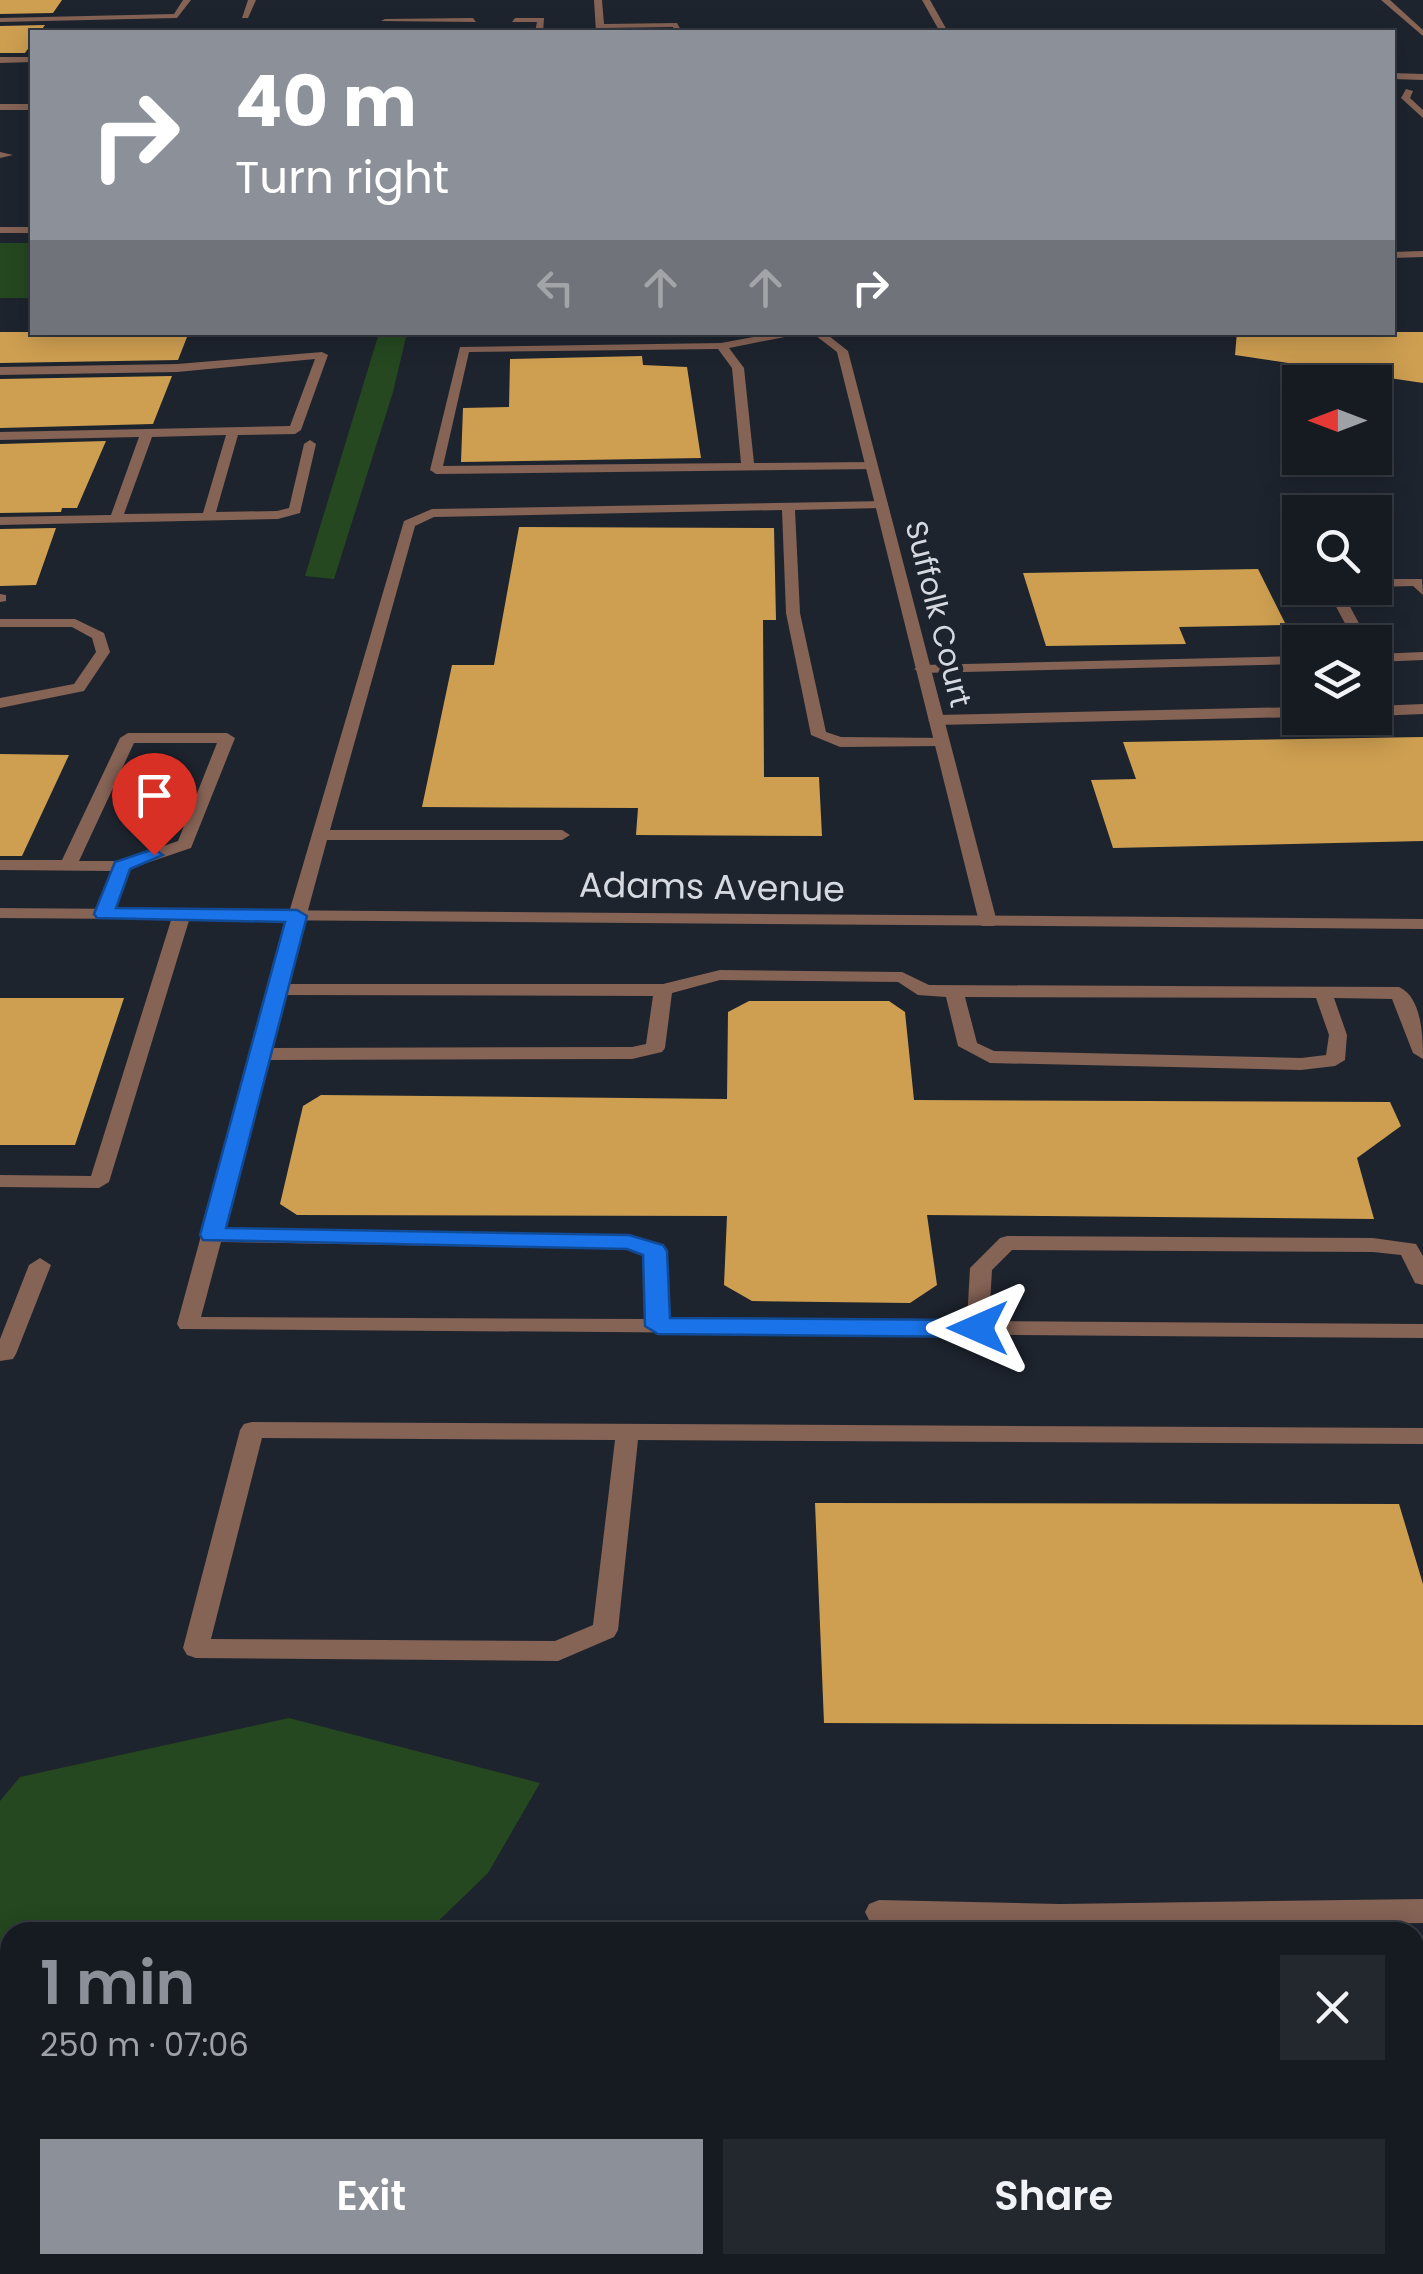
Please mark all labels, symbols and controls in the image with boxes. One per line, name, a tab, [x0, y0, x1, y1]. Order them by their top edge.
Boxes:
text: 40 m	[235, 52, 417, 151]
icon: right	[70, 70, 200, 200]
text: Turn right	[235, 146, 449, 209]
icon: left	[528, 260, 583, 315]
icon: ahead	[633, 260, 688, 315]
icon: ahead	[738, 260, 793, 315]
icon: right	[843, 260, 898, 315]
north arrow	[1282, 365, 1392, 475]
map controls	[1282, 365, 1392, 735]
button: search	[1282, 495, 1392, 605]
street label: Suffolk Court	[895, 516, 982, 711]
button: layers	[1282, 625, 1392, 735]
pin	[112, 753, 197, 856]
icon: arrive	[127, 768, 182, 823]
street label: Adams Avenue	[579, 860, 845, 913]
position arrow	[926, 1276, 1030, 1380]
text: 1 min	[40, 1941, 195, 2025]
button: close	[1280, 1955, 1385, 2060]
text: 250 m · 07:06	[40, 2022, 249, 2067]
button: Exit	[40, 2139, 703, 2254]
button: Share	[723, 2139, 1385, 2254]

